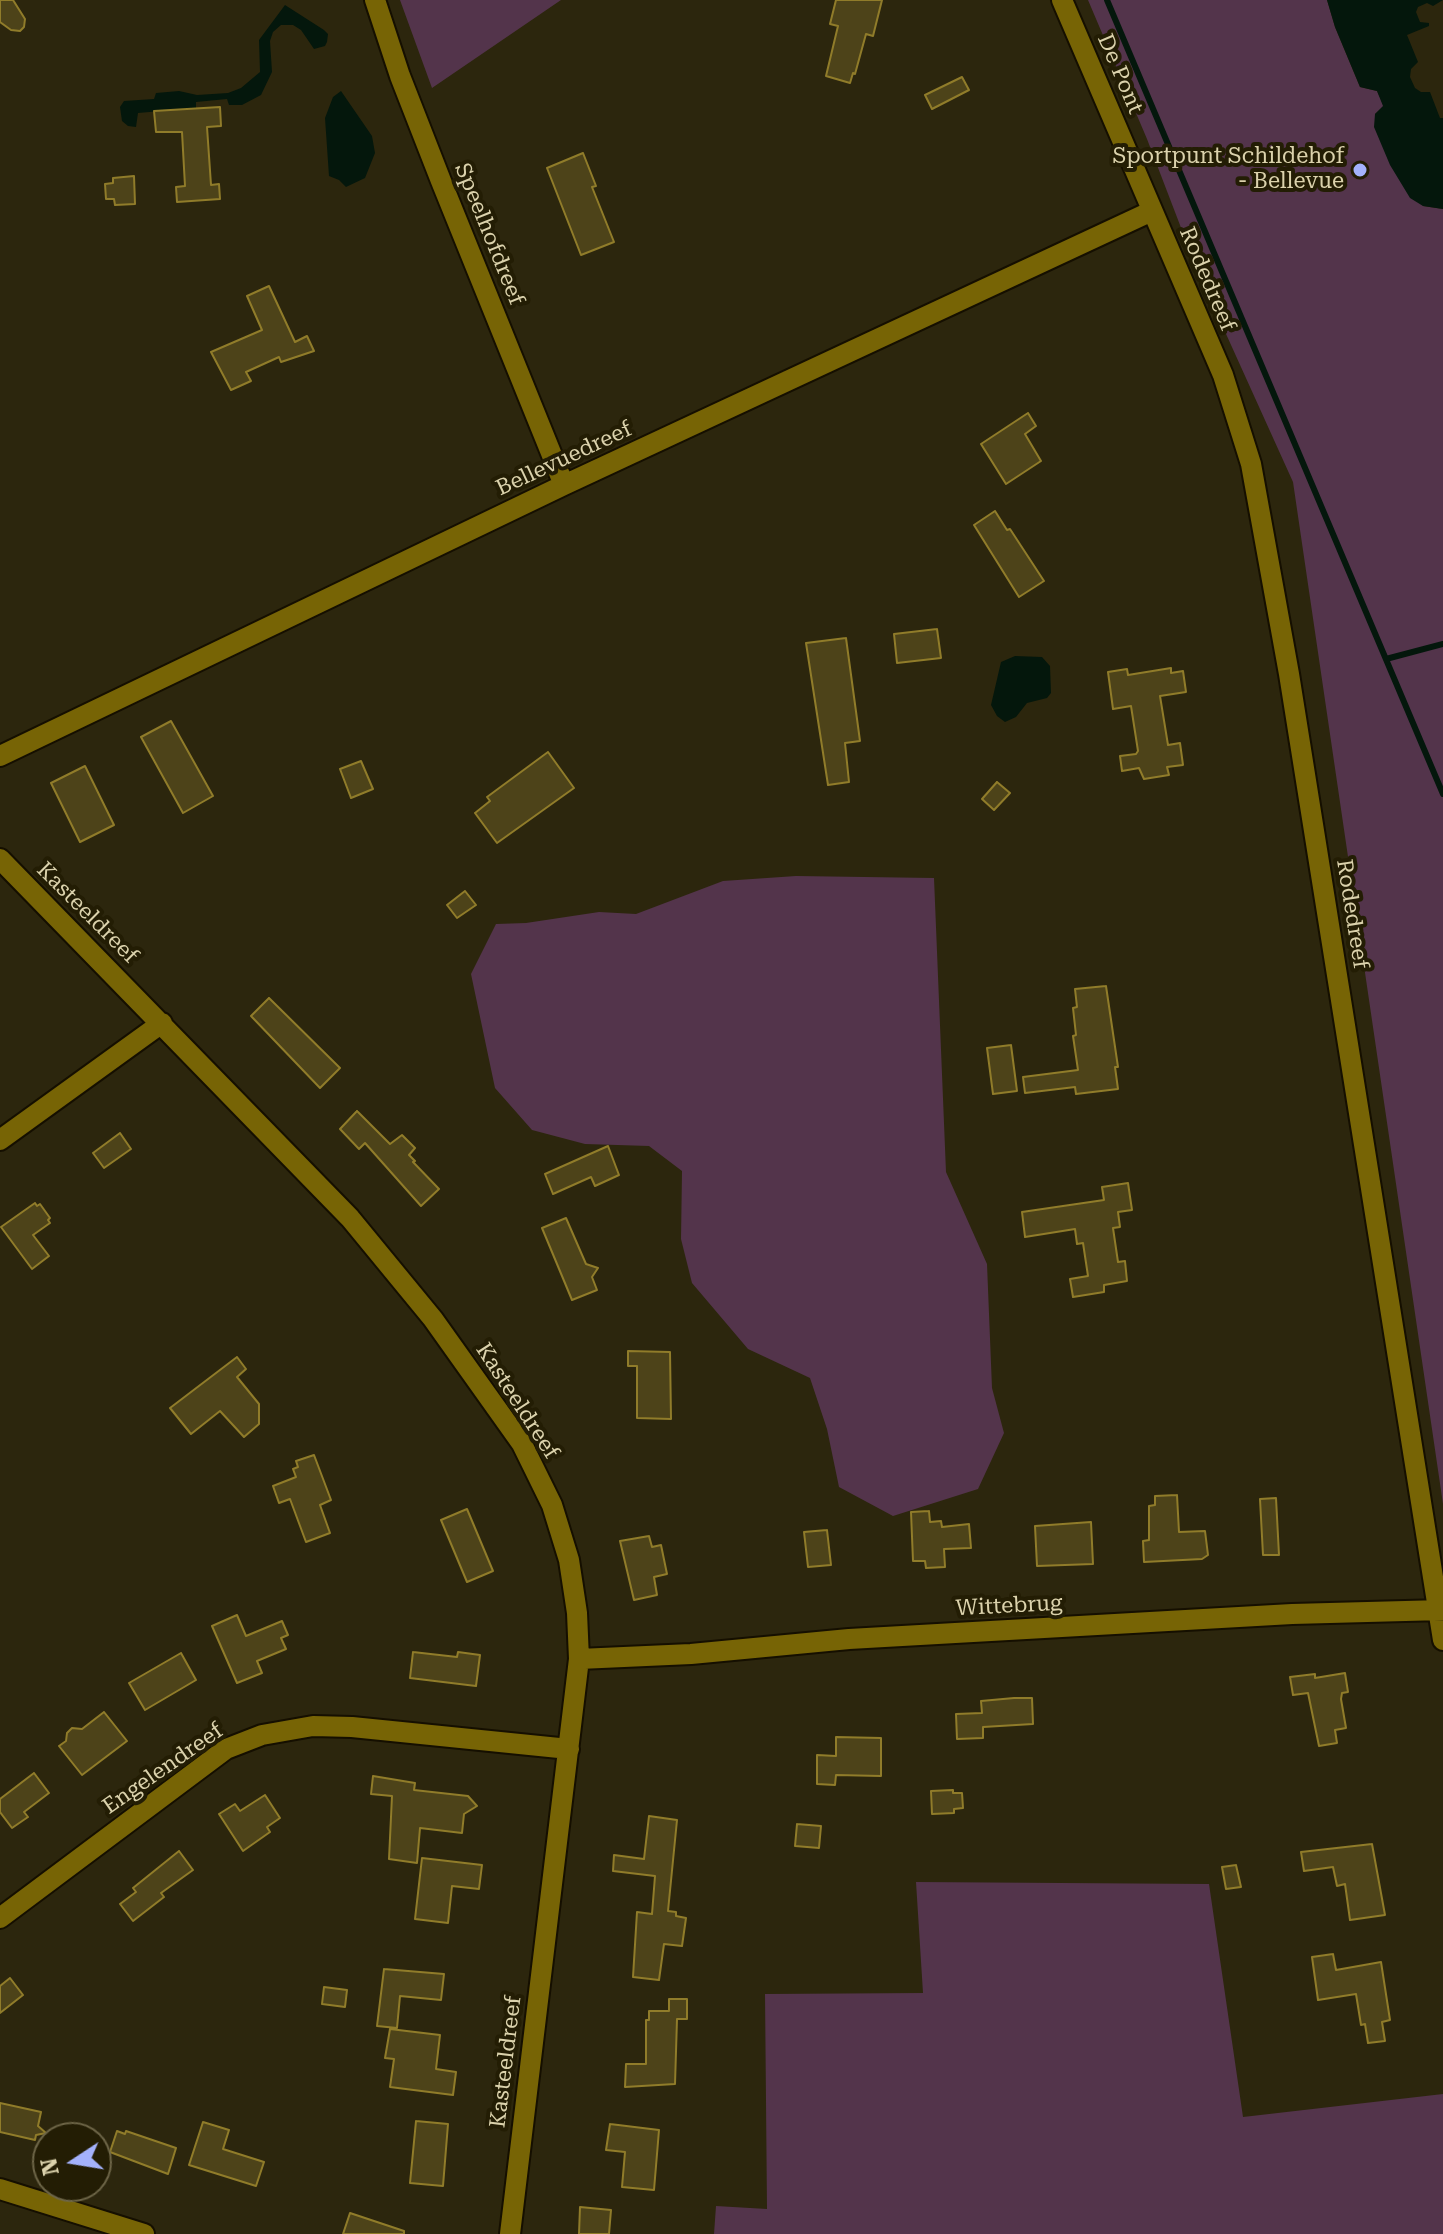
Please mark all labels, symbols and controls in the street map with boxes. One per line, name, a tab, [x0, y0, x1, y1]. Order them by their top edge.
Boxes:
street label: De Pont	[1091, 30, 1149, 118]
place label: Sportpunt Schildehof - Bellevue	[1112, 144, 1344, 196]
street label: Speelhofdreef	[449, 159, 529, 309]
marker: Sportpunt Schildehof - Bellevue	[1351, 161, 1369, 179]
street label: Rodedreef	[1173, 223, 1241, 335]
street label: Bellevuedreef	[492, 416, 636, 502]
street label: Kasteeldreef	[31, 857, 143, 969]
street label: Rodedreef	[1330, 857, 1374, 971]
street label: Kasteeldreef	[470, 1338, 564, 1464]
street label: Wittebrug	[955, 1590, 1063, 1622]
street label: Engelendreef	[98, 1718, 228, 1820]
street label: Kasteeldreef	[485, 1995, 527, 2129]
north arrow	[32, 2122, 112, 2202]
text: N	[36, 2156, 64, 2178]

